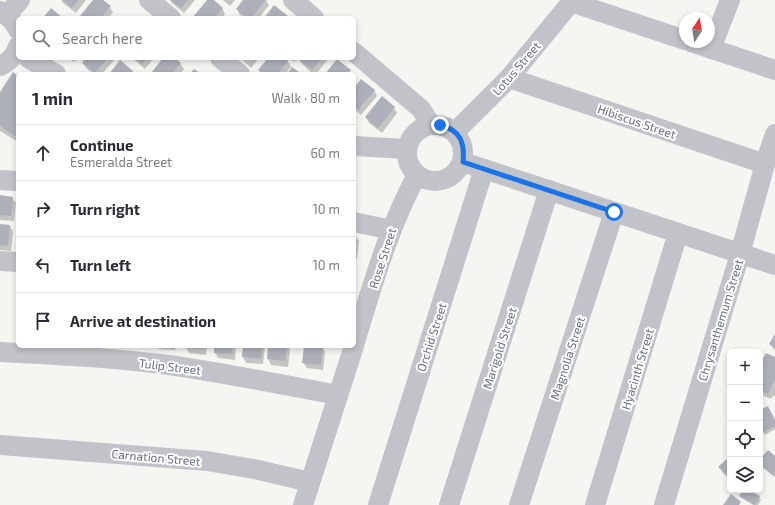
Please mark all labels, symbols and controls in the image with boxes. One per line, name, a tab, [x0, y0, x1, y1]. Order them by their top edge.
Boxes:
north arrow	[679, 12, 715, 48]
search box	[16, 16, 356, 60]
icon: search	[30, 27, 52, 49]
text: Search here	[62, 29, 143, 47]
street label: Lotus Street	[489, 38, 543, 98]
text: 1 min	[32, 88, 73, 108]
text: Walk · 80 m	[271, 90, 340, 106]
street label: Hibiscus Street	[596, 101, 678, 141]
route end	[431, 116, 449, 134]
text: Continue	[70, 136, 133, 154]
icon: ahead	[32, 142, 54, 164]
text: 60 m	[310, 145, 340, 161]
text: Esmeralda Street	[70, 154, 172, 170]
icon: right	[32, 198, 54, 220]
text: Turn right	[70, 200, 140, 218]
text: 10 m	[313, 201, 340, 217]
route start	[605, 203, 623, 221]
street label: Rose Street	[366, 226, 398, 290]
icon: left	[32, 254, 54, 276]
text: Turn left	[70, 256, 131, 274]
text: 10 m	[313, 257, 340, 273]
street label: Chrysanthemum Street	[695, 257, 745, 383]
street label: Orchid Street	[413, 300, 449, 373]
street label: Marigold Street	[479, 305, 519, 391]
icon: arrive	[32, 310, 54, 332]
text: Arrive at destination	[70, 312, 216, 330]
street label: Magnolia Street	[547, 314, 587, 401]
street label: Hyacinth Street	[618, 326, 656, 411]
map controls	[727, 349, 763, 493]
button: +	[727, 349, 763, 385]
street label: Tulip Street	[138, 355, 202, 377]
button: −	[727, 385, 763, 421]
button: locate	[727, 421, 763, 457]
street label: Carnation Street	[111, 446, 201, 468]
button: layers	[727, 457, 763, 493]

